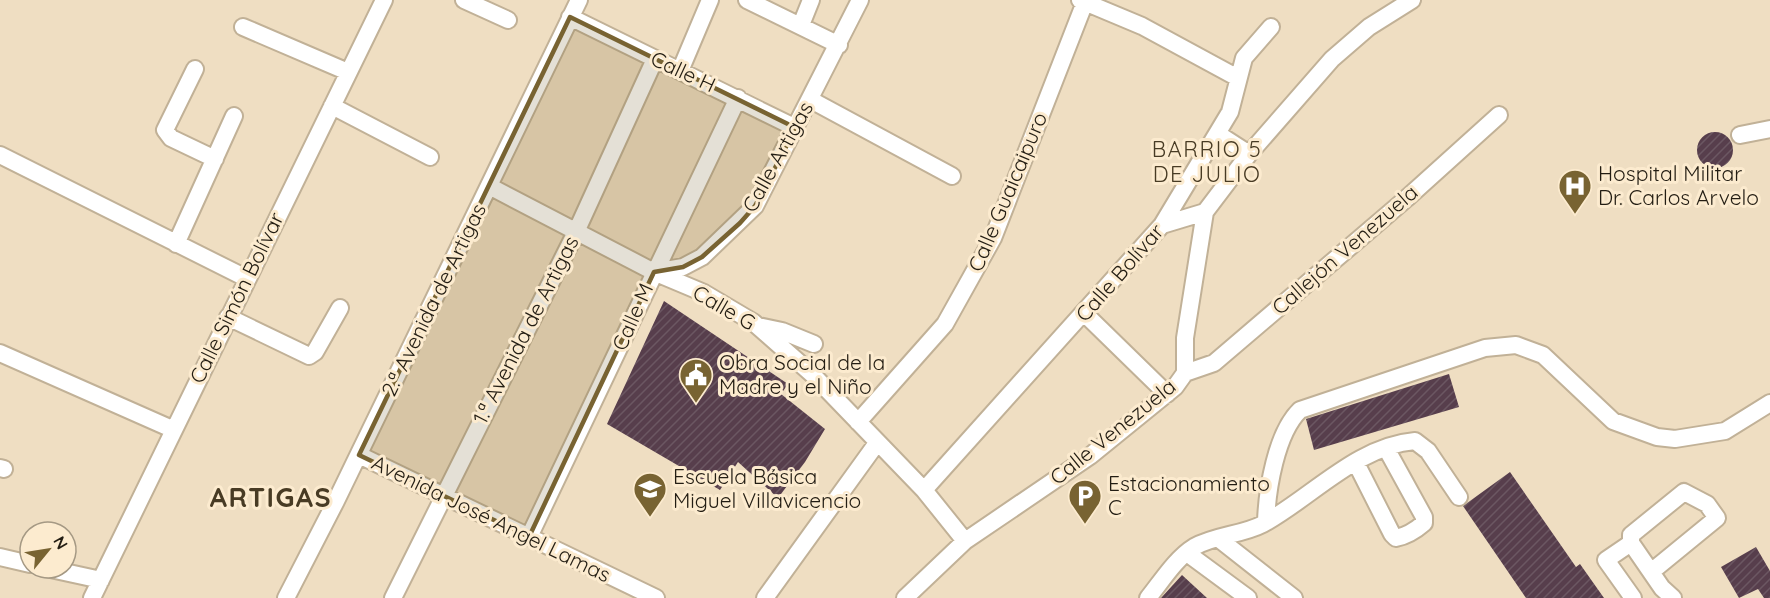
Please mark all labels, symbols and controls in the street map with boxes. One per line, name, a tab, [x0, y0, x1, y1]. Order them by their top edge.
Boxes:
street label: Calle H	[647, 45, 720, 97]
street label: Calle Artigas	[736, 97, 818, 216]
street label: Calle Guaicaipuro	[962, 108, 1052, 275]
district label: BARRIO 5 DE JULIO	[1152, 135, 1262, 188]
place label: Hospital Militar Dr. Carlos Arvelo	[1598, 160, 1759, 210]
hospital icon: Hospital Militar Dr. Carlos Arvelo	[1557, 168, 1593, 215]
street label: Callejón Venezuela	[1266, 179, 1423, 320]
street label: 2.ª Avenida de Artigas	[375, 199, 491, 400]
street label: Calle Simón Bolívar	[183, 208, 289, 387]
street label: Calle Bolívar	[1070, 218, 1169, 327]
street label: 1.ª Avenida de Artigas	[466, 231, 584, 428]
street label: Calle M	[606, 279, 658, 354]
street label: Calle G	[689, 279, 760, 335]
place label: Obra Social de la Madre y el Niño	[719, 349, 885, 399]
public building icon: Obra Social de la Madre y el Niño	[678, 357, 714, 404]
street label: Calle Venezuela	[1044, 373, 1180, 490]
street label: Avenida José Angel Lamas	[368, 449, 615, 587]
place label: Escuela Básica Miguel Villavicencio	[673, 463, 861, 513]
place label: Estacionamiento C	[1108, 470, 1270, 520]
school or university icon: Escuela Básica Miguel Villavicencio	[632, 471, 668, 518]
parking icon: Estacionamiento C	[1067, 478, 1103, 525]
district label: ARTIGAS	[210, 480, 332, 514]
north arrow	[18, 520, 78, 580]
text: N	[49, 532, 73, 553]

